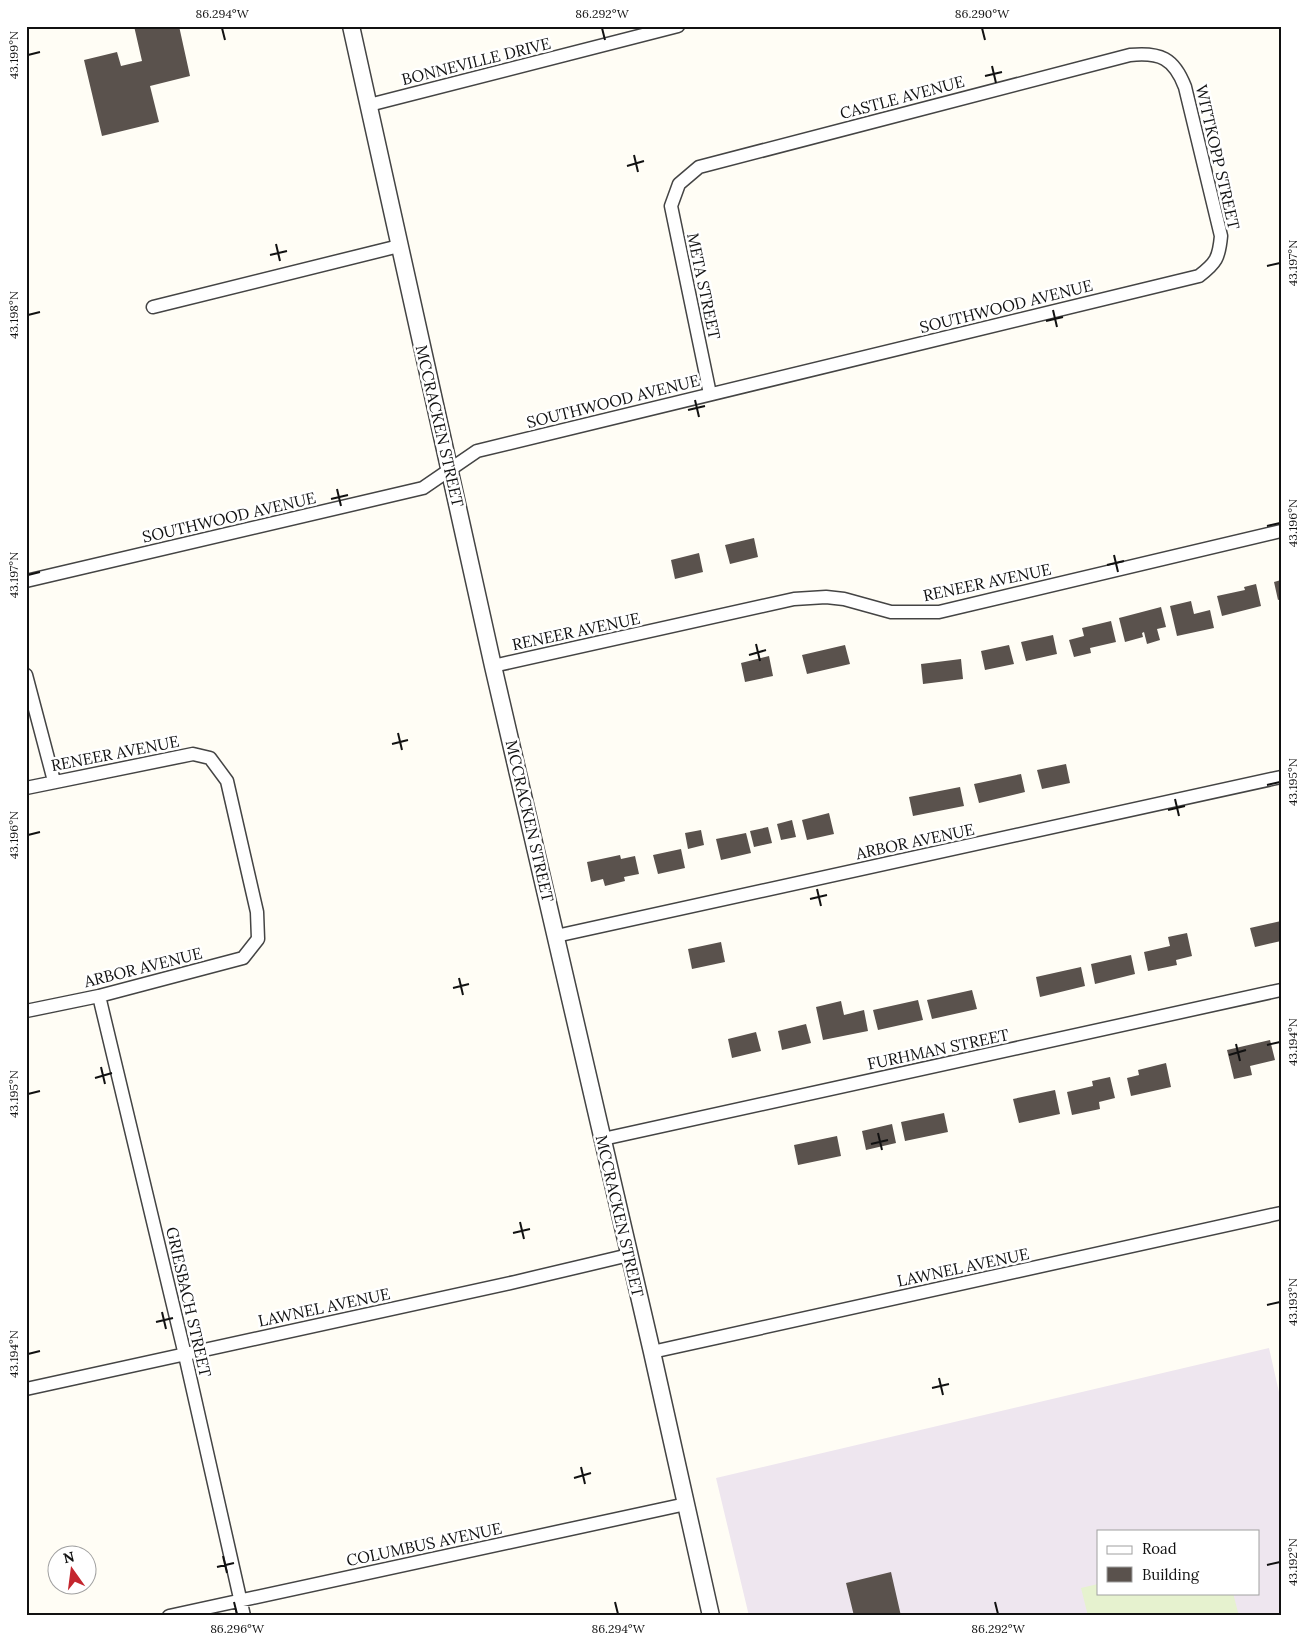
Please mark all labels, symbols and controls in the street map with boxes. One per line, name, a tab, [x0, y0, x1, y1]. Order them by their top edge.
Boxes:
text: 86.294°W	[195, 6, 250, 21]
text: 86.292°W	[575, 6, 630, 21]
text: 86.290°W	[955, 6, 1010, 21]
text: 43.199°N	[6, 31, 21, 79]
street label: BONNEVILLE DRIVE	[399, 33, 553, 89]
street label: CASTLE AVENUE	[838, 71, 966, 123]
street label: WITTKOPP STREET	[1192, 83, 1244, 231]
street label: META STREET	[683, 231, 725, 341]
text: 43.197°N	[1285, 240, 1300, 286]
street label: SOUTHWOOD AVENUE	[917, 275, 1095, 337]
text: 43.198°N	[6, 291, 21, 339]
street label: MCCRACKEN STREET	[412, 343, 468, 509]
street label: SOUTHWOOD AVENUE	[524, 370, 702, 432]
street label: SOUTHWOOD AVENUE	[140, 487, 318, 547]
text: 43.196°N	[1285, 499, 1300, 547]
text: 43.197°N	[6, 552, 21, 598]
street label: RENEER AVENUE	[921, 559, 1053, 605]
street label: RENEER AVENUE	[510, 608, 642, 654]
street label: RENEER AVENUE	[49, 731, 181, 775]
street label: MCCRACKEN STREET	[502, 738, 558, 904]
text: 43.195°N	[1285, 758, 1300, 806]
text: 43.196°N	[6, 811, 21, 859]
street label: ARBOR AVENUE	[853, 819, 976, 864]
street label: ARBOR AVENUE	[81, 943, 204, 992]
text: 43.194°N	[1285, 1018, 1300, 1066]
street label: FURHMAN STREET	[866, 1024, 1010, 1074]
text: 43.195°N	[6, 1070, 21, 1118]
street label: MCCRACKEN STREET	[592, 1133, 648, 1299]
street label: GRIESBACH STREET	[162, 1225, 216, 1379]
street label: LAWNEL AVENUE	[895, 1243, 1031, 1291]
text: 43.193°N	[1285, 1278, 1300, 1326]
street label: LAWNEL AVENUE	[256, 1283, 392, 1331]
text: 43.194°N	[6, 1330, 21, 1378]
street label: COLUMBUS AVENUE	[344, 1518, 504, 1570]
legend	[1097, 1530, 1260, 1594]
text: 43.192°N	[1285, 1538, 1300, 1586]
text: Road	[1142, 1539, 1177, 1558]
north arrow	[48, 1544, 98, 1594]
text: N	[61, 1547, 76, 1567]
text: Building	[1142, 1565, 1200, 1584]
text: 86.296°W	[210, 1621, 265, 1636]
text: 86.294°W	[591, 1621, 646, 1636]
text: 86.292°W	[971, 1621, 1026, 1636]

